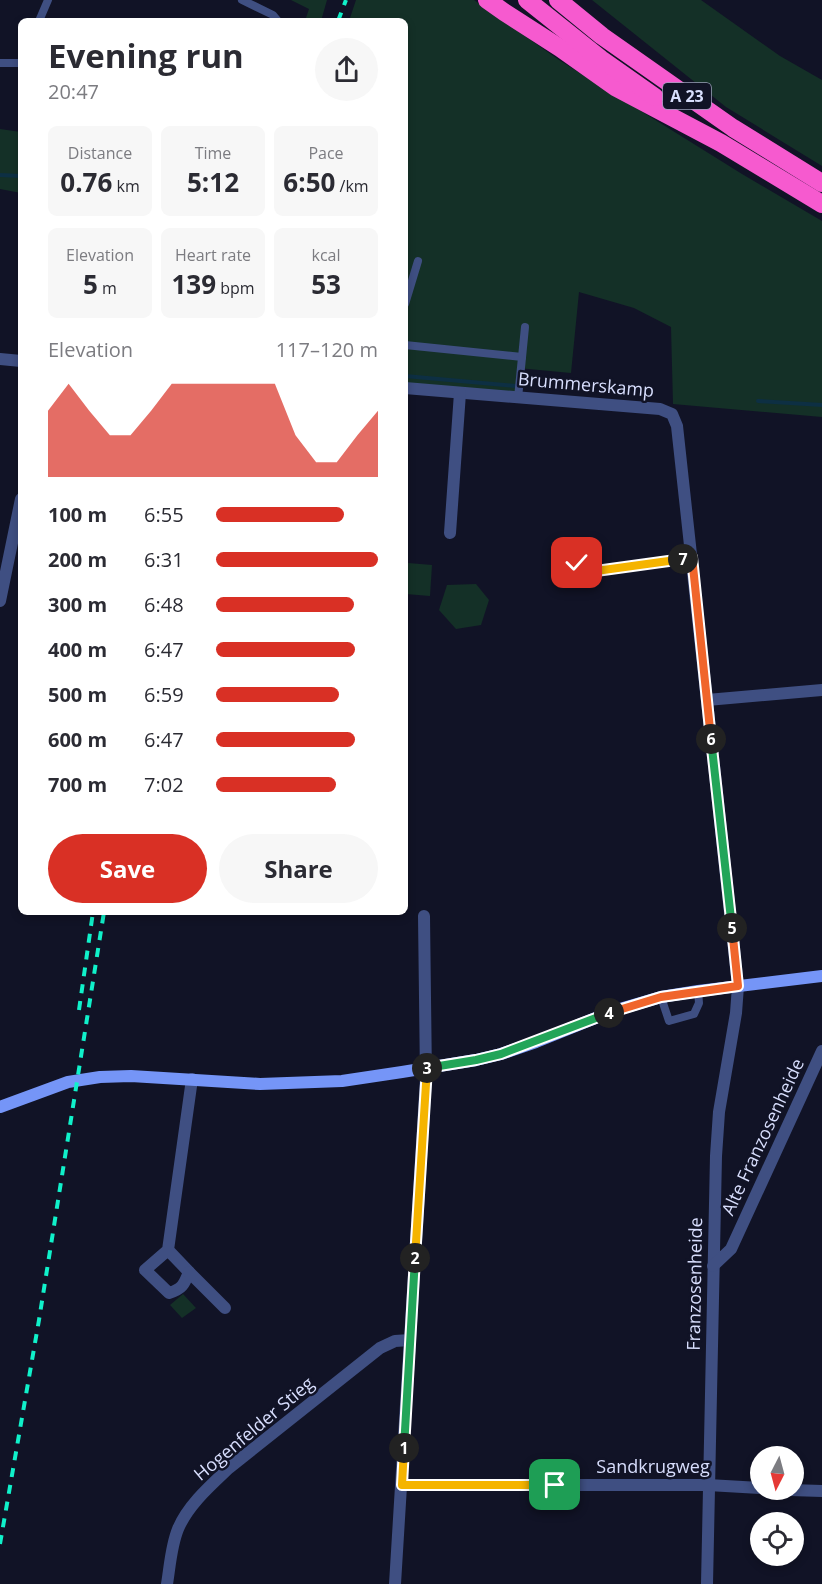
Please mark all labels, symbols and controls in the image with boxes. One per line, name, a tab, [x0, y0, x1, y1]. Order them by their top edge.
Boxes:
text: Evening run	[48, 33, 244, 78]
button: share	[315, 38, 378, 101]
text: 20:47	[48, 78, 99, 105]
road number: A 23	[663, 83, 711, 109]
text: Distance	[68, 142, 132, 164]
text: Time	[195, 142, 231, 164]
text: Pace	[308, 142, 344, 164]
text: 0.76	[60, 164, 112, 200]
text: 5:12	[187, 164, 239, 200]
text: 6:50	[283, 164, 335, 200]
text: km	[112, 175, 140, 197]
text: /km	[335, 175, 369, 197]
text: Elevation	[66, 244, 134, 266]
text: Heart rate	[175, 244, 251, 266]
text: kcal	[312, 244, 341, 266]
text: 5	[83, 266, 98, 302]
text: 139	[171, 266, 216, 302]
text: 53	[311, 266, 341, 302]
text: m	[98, 277, 117, 299]
text: bpm	[216, 277, 255, 299]
text: Elevation	[48, 336, 133, 363]
text: 117–120 m	[276, 336, 378, 363]
street label: Brummerskamp	[517, 366, 655, 402]
text: 100 m	[48, 501, 107, 528]
text: 6:55	[144, 501, 184, 528]
pin	[551, 537, 602, 588]
pin: 7	[668, 544, 698, 574]
text: 200 m	[48, 546, 107, 573]
text: 6:31	[144, 546, 184, 573]
icon: check	[560, 546, 593, 579]
text: 7	[678, 548, 688, 570]
text: 300 m	[48, 591, 107, 618]
text: 6:48	[144, 591, 184, 618]
text: 400 m	[48, 636, 107, 663]
text: 6:47	[144, 636, 184, 663]
text: 500 m	[48, 681, 107, 708]
text: 6:59	[144, 681, 184, 708]
pin: 6	[696, 724, 726, 754]
text: 600 m	[48, 726, 107, 753]
text: 6:47	[144, 726, 184, 753]
text: 6	[706, 728, 716, 750]
text: 700 m	[48, 771, 107, 798]
text: 7:02	[144, 771, 184, 798]
button: Save	[48, 834, 207, 903]
button: Share	[219, 834, 378, 903]
pin: 5	[717, 913, 747, 943]
text: 5	[727, 917, 737, 939]
pin: 4	[594, 998, 624, 1028]
text: 4	[604, 1002, 614, 1024]
pin: 3	[412, 1053, 442, 1083]
street label: Alte Franzosenheide	[715, 1054, 809, 1219]
text: 3	[422, 1057, 432, 1079]
street label: Franzosenheide	[681, 1217, 707, 1351]
pin: 2	[400, 1243, 430, 1273]
text: 2	[410, 1247, 420, 1269]
street label: Hogenfelder Stieg	[188, 1371, 319, 1486]
pin: 1	[389, 1433, 419, 1463]
text: 1	[399, 1437, 409, 1459]
north arrow	[750, 1446, 804, 1500]
map controls	[750, 1446, 804, 1566]
street label: Sandkrugweg	[596, 1454, 710, 1478]
pin	[529, 1459, 580, 1510]
icon: arrive	[538, 1468, 571, 1501]
button: locate	[750, 1512, 804, 1566]

